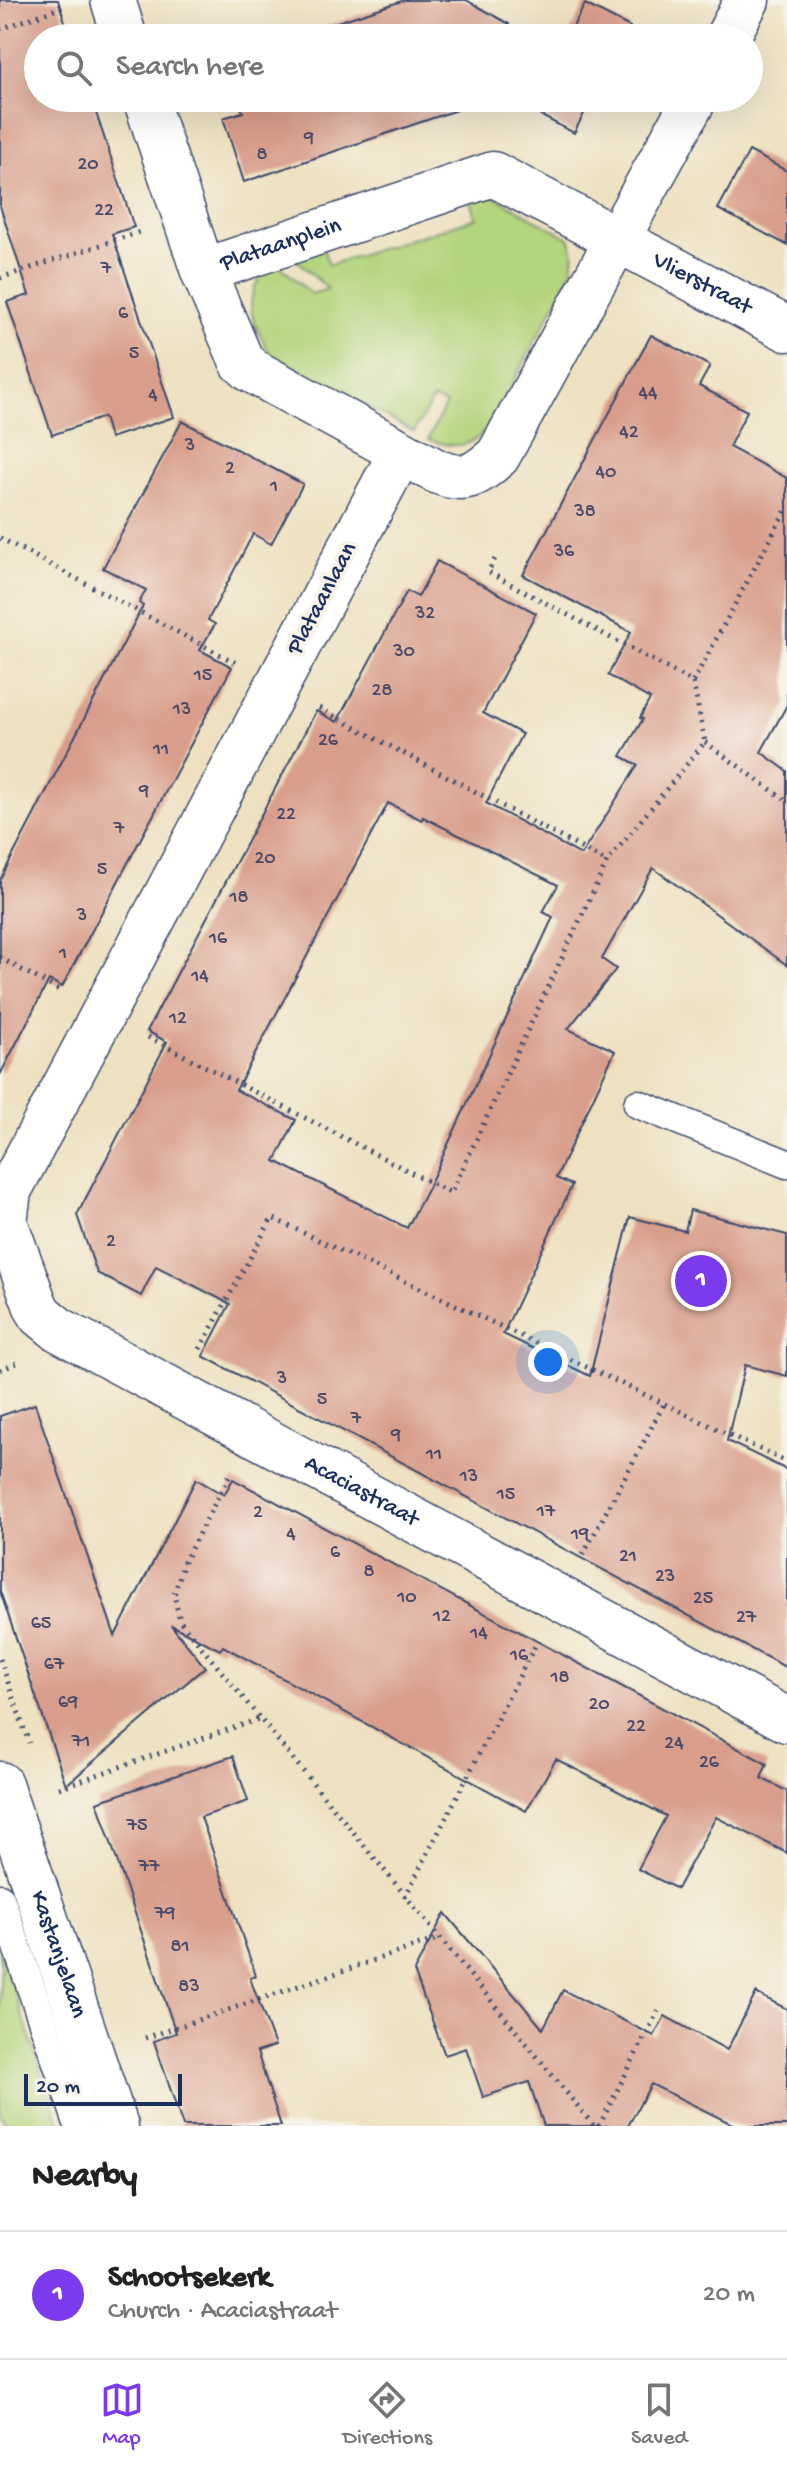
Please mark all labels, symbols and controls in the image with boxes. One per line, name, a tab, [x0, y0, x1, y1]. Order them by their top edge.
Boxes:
search box	[24, 24, 763, 112]
icon: search	[52, 46, 96, 90]
text: Search here	[116, 51, 264, 86]
house number: 9	[303, 128, 314, 151]
house number: 8	[257, 144, 268, 167]
house number: 20	[77, 154, 99, 177]
house number: 22	[94, 200, 114, 223]
street label: Plataanplein	[216, 211, 346, 279]
street label: Vlierstraat	[646, 246, 759, 323]
house number: 7	[100, 258, 112, 281]
house number: 6	[118, 303, 129, 326]
house number: 5	[129, 343, 139, 366]
house number: 44	[639, 383, 658, 406]
house number: 4	[148, 385, 158, 408]
house number: 42	[619, 422, 639, 445]
house number: 3	[184, 435, 195, 458]
house number: 2	[225, 458, 235, 481]
house number: 40	[596, 462, 616, 485]
house number: 1	[269, 476, 278, 499]
house number: 38	[573, 501, 596, 524]
street label: Plataanlaan	[281, 537, 365, 661]
house number: 36	[553, 541, 575, 564]
house number: 32	[414, 603, 435, 626]
house number: 30	[392, 641, 415, 664]
house number: 15	[193, 665, 212, 688]
house number: 28	[372, 680, 392, 703]
house number: 13	[172, 699, 191, 722]
house number: 26	[318, 730, 339, 753]
house number: 11	[152, 739, 169, 762]
house number: 9	[138, 781, 149, 804]
house number: 22	[276, 804, 296, 827]
house number: 7	[113, 818, 125, 841]
house number: 20	[254, 848, 276, 871]
house number: 5	[97, 859, 107, 882]
house number: 18	[228, 887, 249, 910]
house number: 3	[76, 905, 87, 928]
house number: 16	[208, 928, 228, 951]
house number: 1	[58, 943, 67, 966]
house number: 14	[190, 966, 209, 989]
house number: 12	[168, 1008, 187, 1031]
house number: 2	[106, 1231, 116, 1254]
pin: 1	[675, 1251, 727, 1311]
your location	[528, 1342, 568, 1382]
house number: 3	[276, 1368, 287, 1391]
house number: 5	[317, 1389, 327, 1412]
house number: 7	[350, 1408, 362, 1431]
house number: 9	[390, 1425, 401, 1448]
house number: 11	[425, 1444, 442, 1467]
street label: Acaciastraat	[299, 1449, 426, 1535]
house number: 13	[459, 1466, 478, 1489]
house number: 15	[496, 1484, 515, 1507]
house number: 17	[536, 1501, 556, 1524]
house number: 2	[253, 1502, 263, 1525]
house number: 4	[286, 1524, 296, 1547]
house number: 19	[570, 1524, 589, 1547]
house number: 6	[330, 1542, 341, 1565]
house number: 21	[619, 1546, 637, 1569]
house number: 8	[364, 1561, 375, 1584]
house number: 23	[655, 1566, 675, 1589]
house number: 10	[396, 1587, 417, 1610]
house number: 25	[693, 1588, 713, 1611]
house number: 12	[432, 1606, 451, 1629]
house number: 27	[736, 1607, 757, 1630]
house number: 65	[31, 1613, 51, 1636]
house number: 14	[469, 1623, 488, 1646]
house number: 16	[509, 1645, 529, 1668]
house number: 67	[44, 1654, 65, 1677]
house number: 18	[549, 1667, 570, 1690]
house number: 69	[58, 1692, 78, 1715]
house number: 20	[588, 1694, 610, 1717]
house number: 22	[626, 1716, 646, 1739]
house number: 71	[71, 1731, 90, 1754]
house number: 24	[664, 1733, 684, 1756]
house number: 26	[699, 1752, 720, 1775]
house number: 75	[126, 1815, 147, 1838]
house number: 77	[138, 1856, 160, 1879]
street label: Kastanjelaan	[23, 1887, 93, 2022]
house number: 79	[154, 1903, 175, 1926]
house number: 81	[170, 1936, 190, 1959]
house number: 83	[178, 1976, 200, 1999]
scale bar	[24, 2070, 182, 2106]
text: 20 m	[36, 2075, 80, 2101]
text: Nearby	[32, 2158, 137, 2198]
text: Schootsekerk	[108, 2262, 271, 2297]
text: 1	[53, 2280, 63, 2311]
text: 20 m	[703, 2280, 755, 2311]
text: Church · Acaciastraat	[108, 2297, 337, 2328]
tab: Map	[100, 2378, 144, 2452]
tab: Directions	[343, 2378, 432, 2452]
tab: Saved	[631, 2378, 687, 2452]

